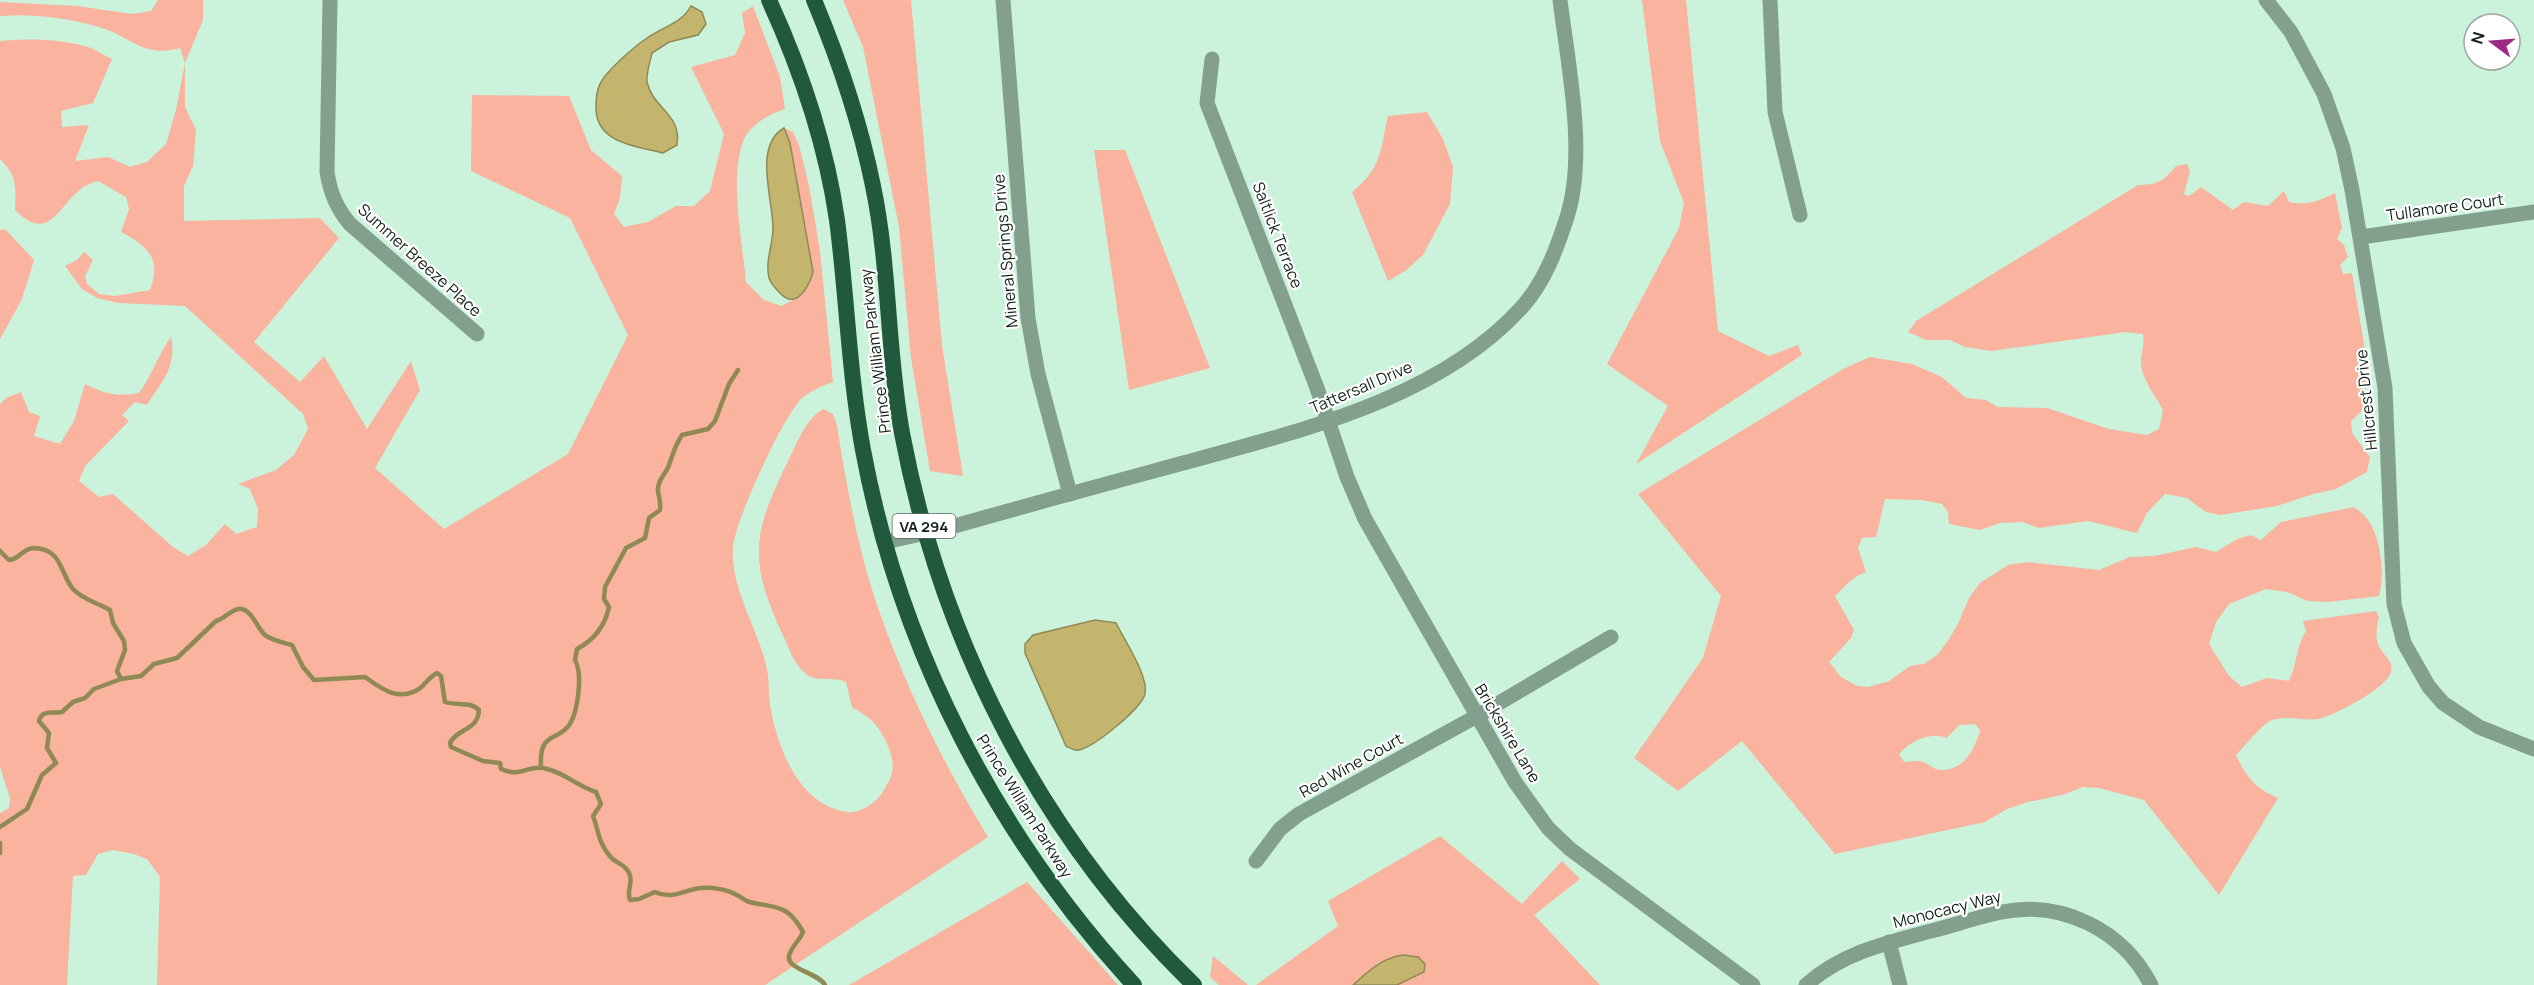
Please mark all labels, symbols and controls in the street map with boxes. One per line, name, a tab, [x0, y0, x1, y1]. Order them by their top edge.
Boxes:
north arrow	[2462, 12, 2522, 72]
text: N	[2465, 29, 2490, 46]
street label: Mineral Springs Drive	[987, 173, 1023, 329]
street label: Saltlick Terrace	[1248, 179, 1308, 291]
street label: Tullamore Court	[2385, 188, 2505, 226]
street label: Summer Breeze Place	[353, 198, 487, 322]
street label: Prince William Parkway	[854, 267, 896, 435]
street label: Hillcrest Drive	[2350, 348, 2382, 452]
street label: Tattersall Drive	[1306, 356, 1416, 418]
road number: VA 294	[892, 514, 956, 538]
street label: Brickshire Lane	[1470, 680, 1546, 786]
street label: Red Wine Court	[1295, 727, 1407, 803]
street label: Prince William Parkway	[972, 730, 1078, 883]
street label: Monocacy Way	[1891, 885, 2004, 933]

